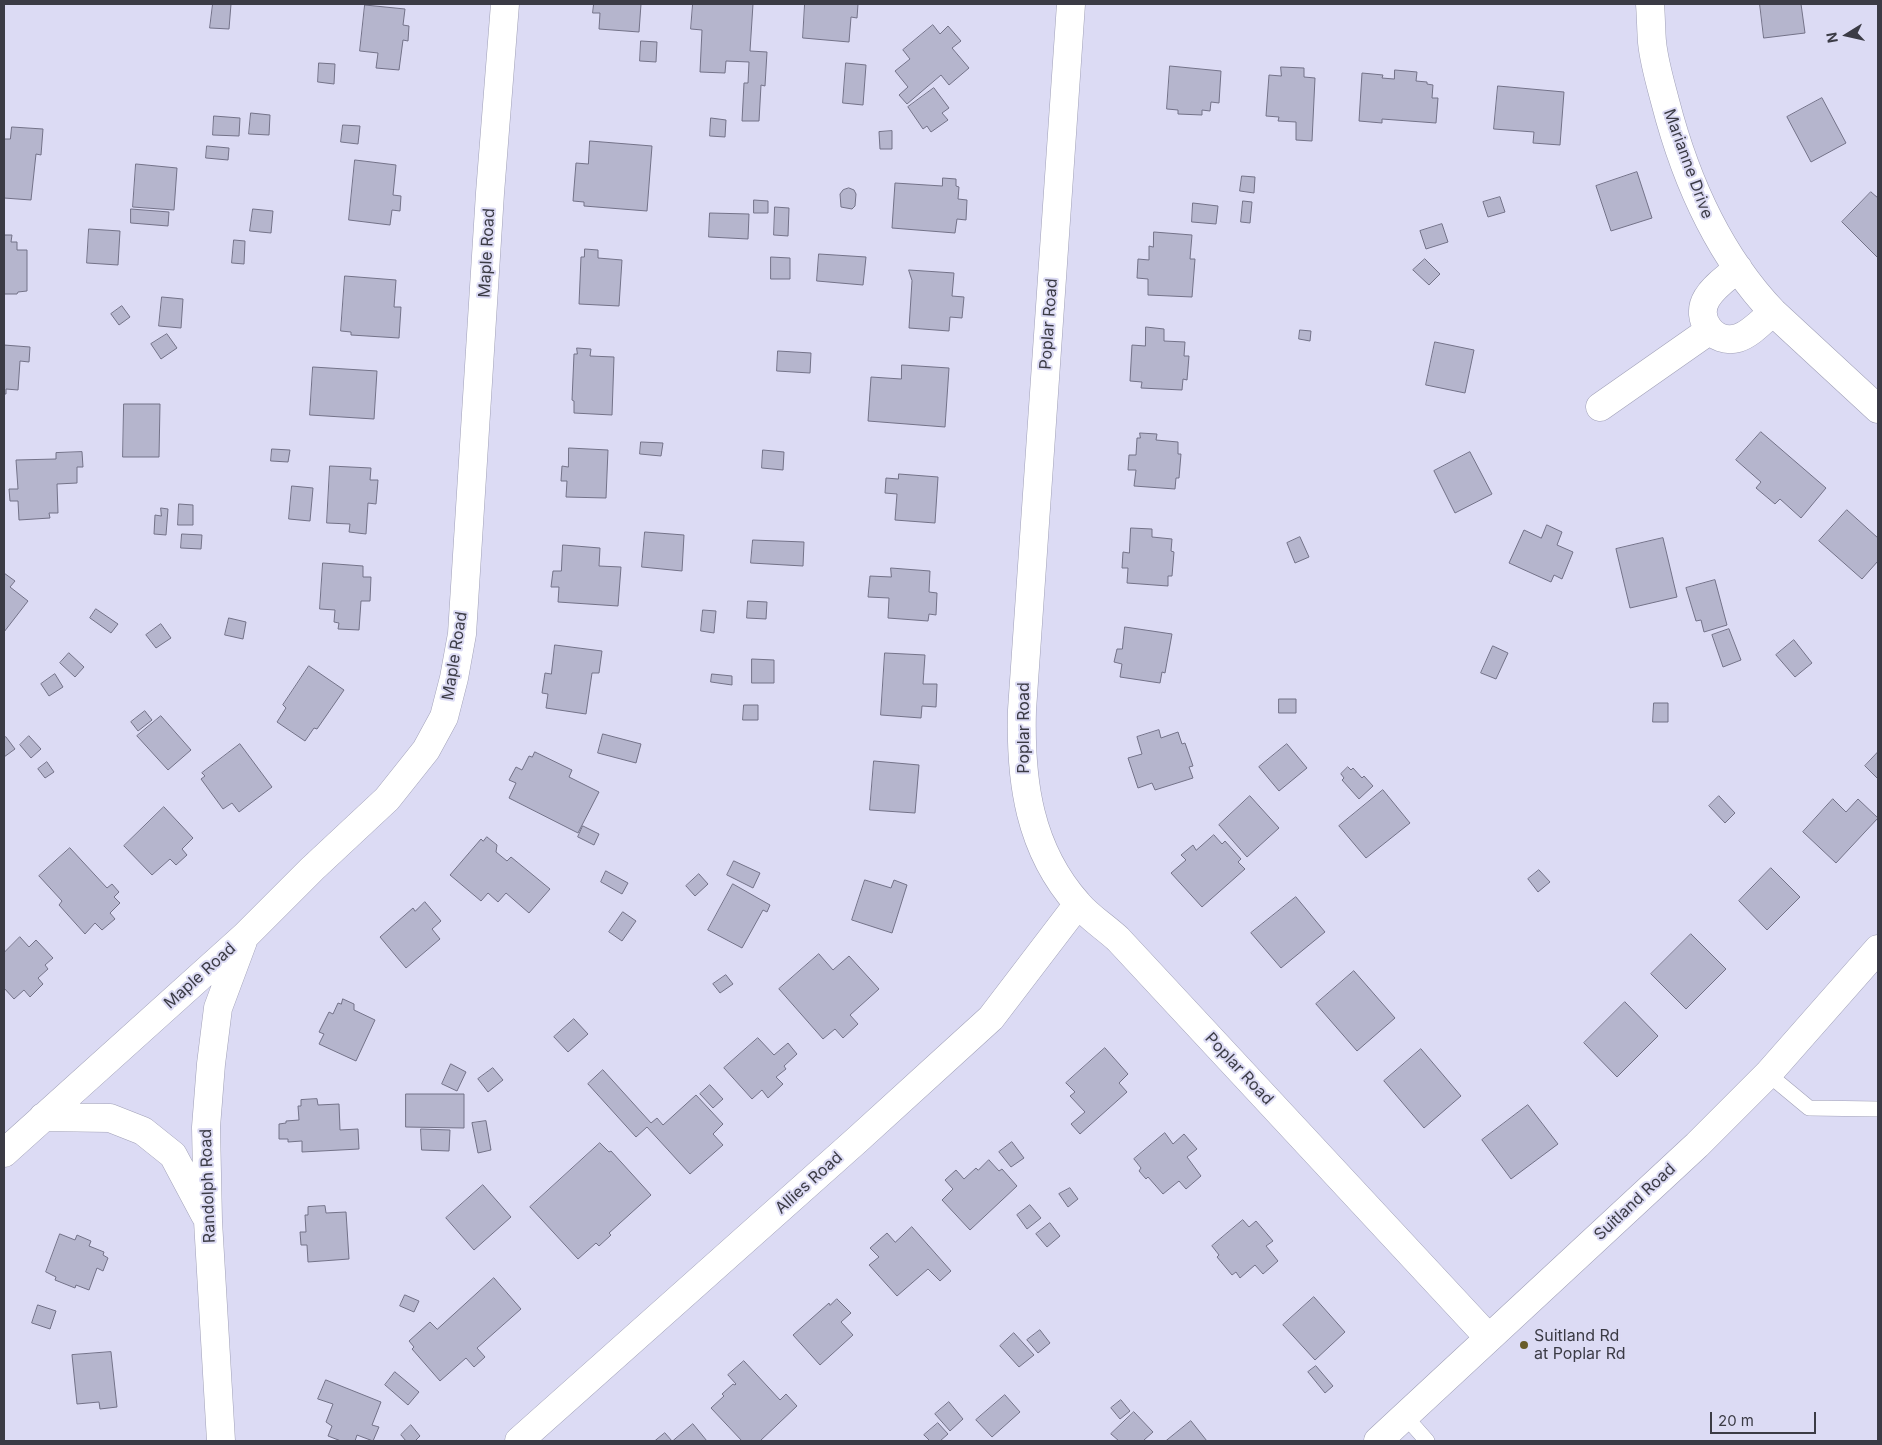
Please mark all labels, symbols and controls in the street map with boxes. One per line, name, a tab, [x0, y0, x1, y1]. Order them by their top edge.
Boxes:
north arrow	[1822, 10, 1872, 60]
text: N	[1822, 31, 1841, 44]
street label: Marianne Drive	[1659, 107, 1717, 221]
street label: Maple Road	[475, 208, 499, 298]
street label: Poplar Road	[1036, 278, 1062, 370]
street label: Maple Road	[439, 610, 471, 702]
street label: Poplar Road	[1014, 682, 1034, 774]
street label: Maple Road	[160, 939, 240, 1013]
street label: Poplar Road	[1201, 1029, 1277, 1109]
street label: Randolph Road	[196, 1129, 220, 1243]
street label: Allies Road	[772, 1148, 846, 1218]
street label: Suitland Road	[1590, 1160, 1680, 1244]
place label: Suitland Rd at Poplar Rd	[1534, 1326, 1625, 1364]
marker: Suitland Rd at Poplar Rd	[1518, 1339, 1530, 1351]
scale bar	[1712, 1402, 1818, 1434]
text: 20 m	[1718, 1411, 1754, 1430]

